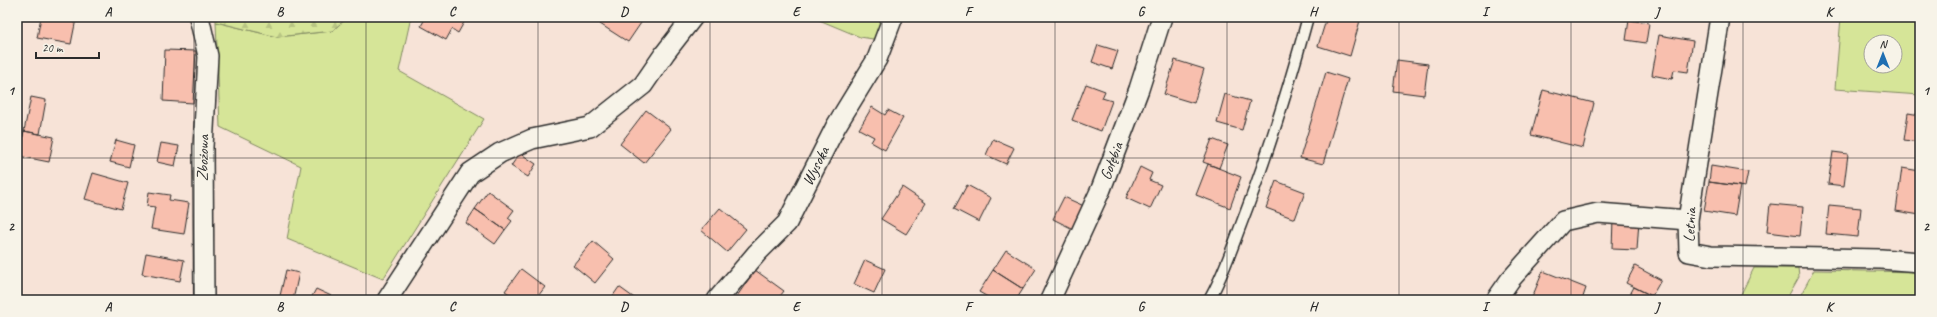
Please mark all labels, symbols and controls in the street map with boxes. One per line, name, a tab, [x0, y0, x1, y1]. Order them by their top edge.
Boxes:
text: A	[105, 4, 113, 20]
text: B	[277, 4, 285, 20]
text: C	[449, 4, 457, 20]
text: D	[620, 4, 629, 20]
text: E	[793, 4, 802, 20]
text: F	[965, 4, 974, 20]
text: G	[1138, 4, 1146, 20]
text: H	[1309, 4, 1319, 20]
text: I	[1482, 4, 1491, 20]
text: J	[1654, 4, 1661, 20]
text: K	[1826, 4, 1836, 20]
scale bar	[36, 34, 99, 60]
north arrow	[1863, 34, 1903, 74]
text: N	[1880, 37, 1889, 51]
text: 20 m	[42, 40, 64, 56]
text: 1	[8, 83, 16, 99]
text: 1	[1923, 83, 1931, 99]
street label: Zbożowa	[192, 133, 214, 181]
street label: Gołębia	[1095, 138, 1128, 183]
street label: Wysoka	[798, 142, 835, 189]
street label: Letnia	[1679, 206, 1701, 243]
text: 2	[8, 219, 15, 235]
text: 2	[1923, 219, 1930, 235]
text: A	[105, 299, 113, 315]
text: B	[277, 299, 285, 315]
text: C	[449, 299, 457, 315]
text: D	[620, 299, 629, 315]
text: E	[793, 299, 802, 315]
text: F	[965, 299, 974, 315]
text: G	[1138, 299, 1146, 315]
text: H	[1309, 299, 1319, 315]
text: I	[1482, 299, 1491, 315]
text: J	[1654, 299, 1661, 315]
text: K	[1826, 299, 1836, 315]

